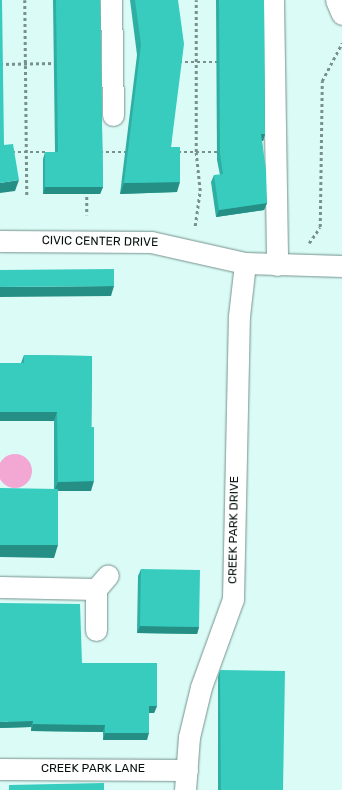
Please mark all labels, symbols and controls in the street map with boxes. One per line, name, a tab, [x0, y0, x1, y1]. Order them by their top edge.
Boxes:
street label: CIVIC CENTER DRIVE	[42, 234, 158, 250]
street label: CREEK PARK DRIVE	[226, 476, 242, 584]
street label: CREEK PARK LANE	[41, 762, 145, 776]

